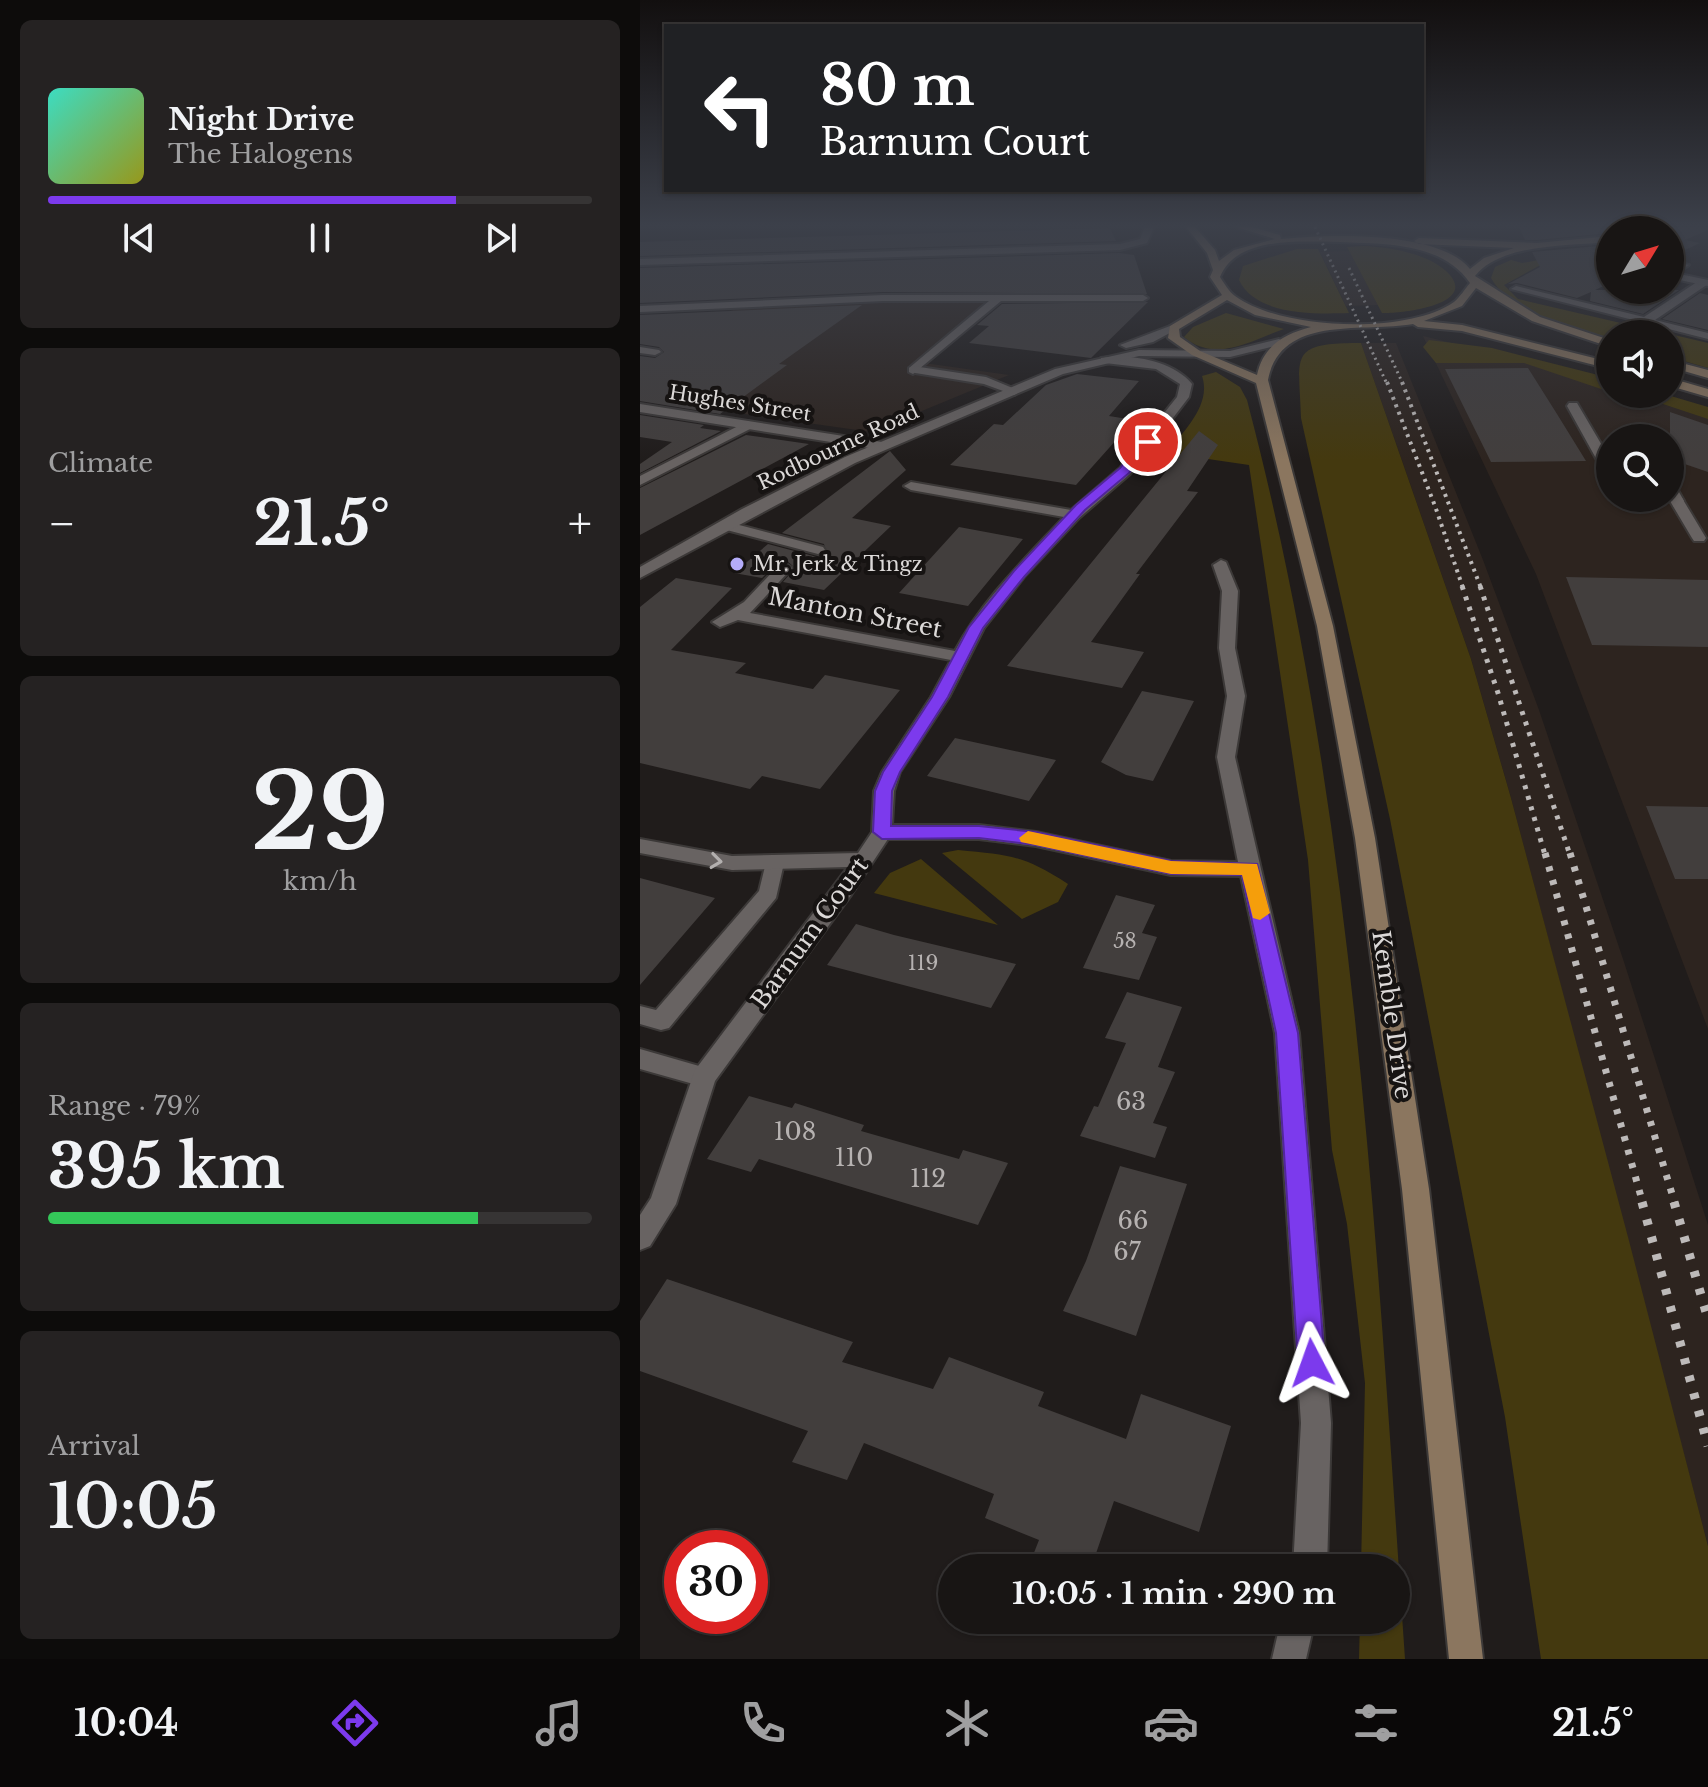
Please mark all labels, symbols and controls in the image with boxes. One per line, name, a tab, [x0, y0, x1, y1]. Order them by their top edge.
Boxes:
text: 80 m	[820, 51, 975, 120]
icon: left	[688, 56, 792, 160]
text: Night Drive	[168, 101, 354, 138]
text: Barnum Court	[820, 120, 1090, 165]
text: The Halogens	[168, 138, 353, 170]
icon: previous	[117, 216, 161, 260]
icon: pause	[298, 216, 342, 260]
icon: next	[479, 216, 523, 260]
north arrow	[1596, 216, 1684, 304]
map controls	[1596, 216, 1684, 512]
button: sound	[1596, 320, 1684, 408]
street label: Hughes Street	[667, 380, 813, 426]
street label: Rodbourne Road	[753, 399, 923, 495]
pin	[1114, 408, 1182, 476]
icon: arrive	[1126, 420, 1170, 464]
button: search	[1596, 424, 1684, 512]
text: Climate	[48, 447, 153, 479]
text: 21.5°	[254, 487, 390, 561]
text: −	[48, 496, 76, 551]
text: +	[568, 496, 592, 551]
place label: Mr. Jerk & Tingz	[753, 552, 923, 576]
marker: Mr. Jerk & Tingz	[728, 555, 746, 573]
street label: Manton Street	[766, 581, 944, 644]
text: 29	[251, 748, 389, 877]
street label: Barnum Court	[745, 851, 874, 1014]
one-way arrow	[709, 852, 723, 869]
text: km/h	[283, 865, 357, 897]
house number: 58	[1113, 929, 1137, 953]
street label: Kemble Drive	[1366, 929, 1419, 1101]
house number: 119	[908, 951, 938, 975]
house number: 63	[1116, 1087, 1146, 1116]
text: Range · 79%	[48, 1090, 201, 1122]
house number: 108	[774, 1117, 816, 1146]
text: 395 km	[48, 1130, 285, 1204]
house number: 110	[835, 1143, 873, 1172]
house number: 112	[910, 1164, 946, 1193]
house number: 66	[1118, 1206, 1148, 1235]
house number: 67	[1113, 1237, 1142, 1266]
position arrow	[1270, 1321, 1354, 1405]
text: Arrival	[48, 1430, 140, 1462]
text: 10:05	[48, 1470, 218, 1544]
speed limit sign: 30	[664, 1530, 768, 1634]
text: 10:05 · 1 min · 290 m	[1012, 1575, 1336, 1612]
icon: directions	[327, 1695, 383, 1751]
icon: music	[531, 1695, 587, 1751]
icon: phone	[735, 1695, 791, 1751]
icon: climate	[939, 1695, 995, 1751]
icon: car	[1143, 1695, 1199, 1751]
icon: filters	[1348, 1695, 1404, 1751]
text: 10:04	[74, 1701, 178, 1746]
text: 21.5°	[1552, 1701, 1634, 1746]

